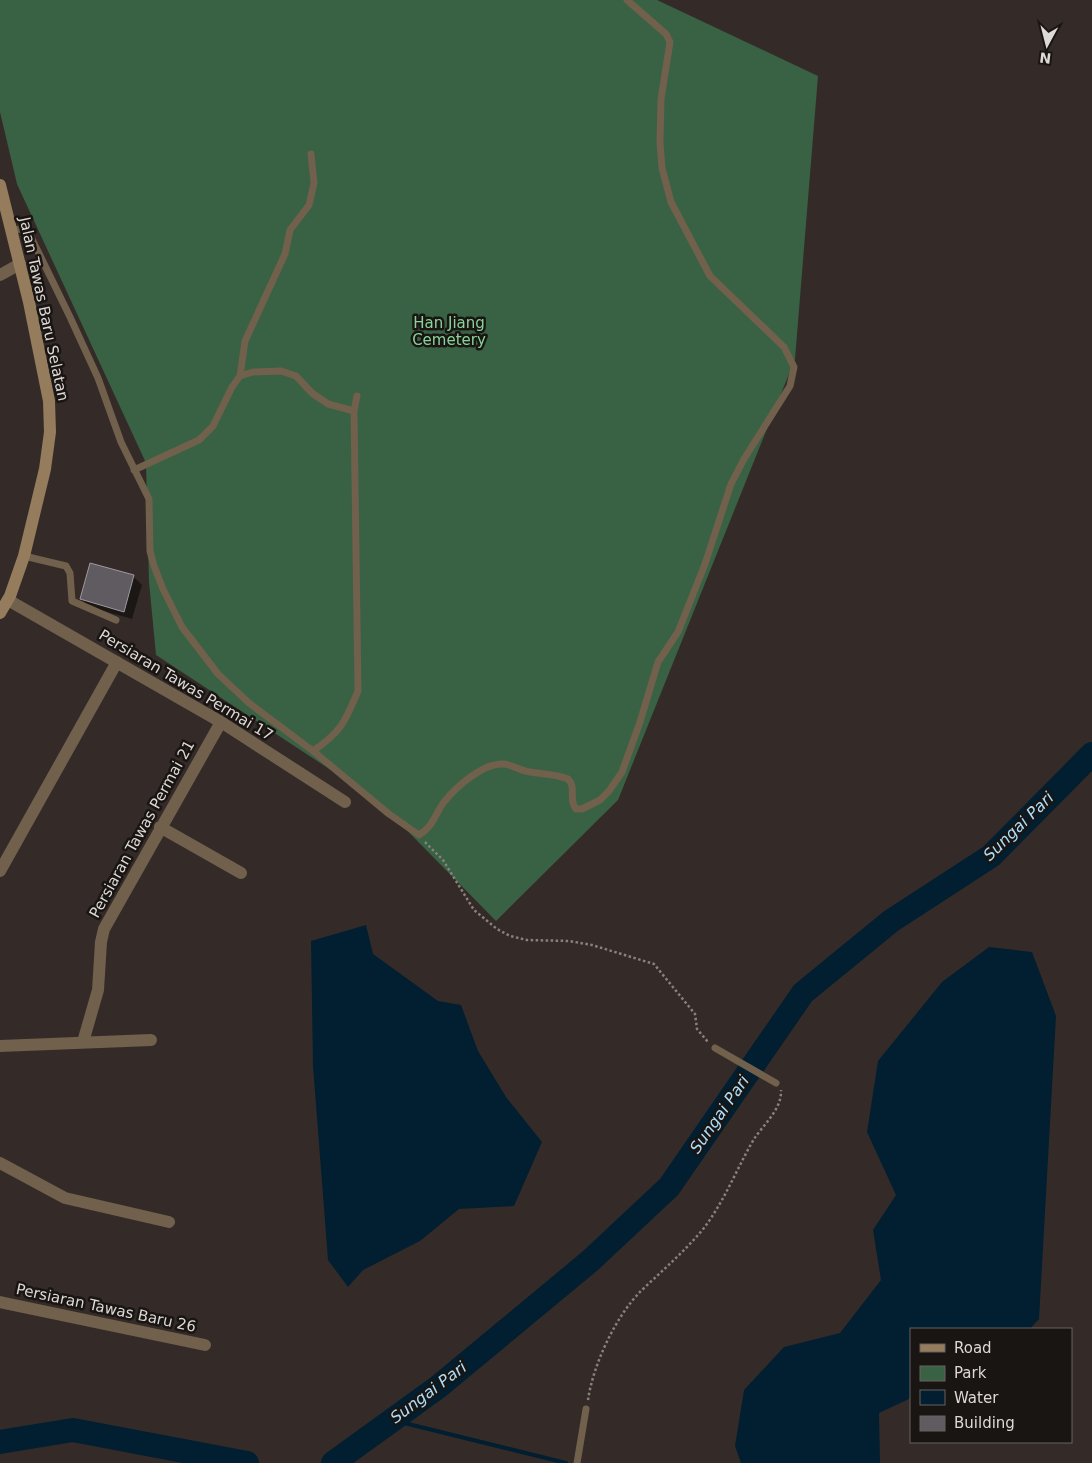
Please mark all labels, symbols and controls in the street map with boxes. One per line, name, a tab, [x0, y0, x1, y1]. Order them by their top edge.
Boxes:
north arrow	[1022, 20, 1072, 70]
text: N	[1039, 49, 1052, 67]
street label: Jalan Tawas Baru Selatan	[15, 214, 72, 403]
park label: Han Jiang Cemetery	[412, 314, 486, 349]
street label: Persiaran Tawas Permai 17	[96, 626, 276, 744]
street label: Persiaran Tawas Permai 21	[86, 737, 198, 921]
water label: Sungai Pari	[979, 788, 1058, 865]
water label: Sungai Pari	[686, 1071, 753, 1157]
street label: Persiaran Tawas Baru 26	[14, 1280, 198, 1336]
legend	[910, 1328, 1072, 1443]
text: Road	[954, 1339, 992, 1357]
water label: Sungai Pari	[386, 1357, 471, 1427]
text: Park	[954, 1364, 987, 1382]
text: Water	[954, 1389, 999, 1407]
text: Building	[954, 1414, 1015, 1432]

